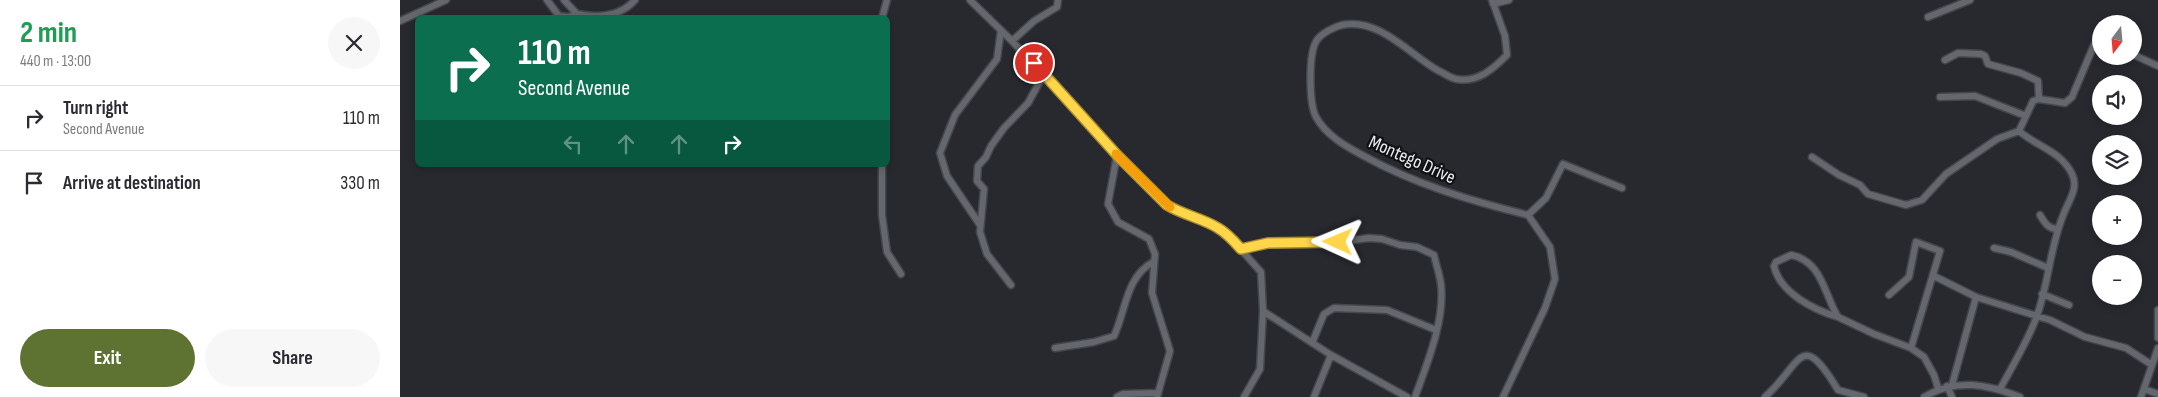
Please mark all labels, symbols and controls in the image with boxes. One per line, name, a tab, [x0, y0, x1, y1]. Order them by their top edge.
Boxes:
text: 2 min	[20, 15, 77, 51]
north arrow	[2092, 15, 2142, 65]
map controls	[2092, 15, 2142, 305]
button: close	[328, 17, 380, 69]
text: 110 m	[518, 32, 591, 75]
icon: right	[435, 35, 500, 100]
pin	[1013, 42, 1055, 84]
icon: arrive	[1020, 49, 1048, 77]
text: 440 m · 13:00	[20, 52, 91, 71]
text: Second Avenue	[518, 75, 630, 102]
button: sound	[2092, 75, 2142, 125]
text: Turn right	[63, 97, 128, 120]
icon: right	[20, 104, 48, 132]
text: 110 m	[343, 107, 380, 130]
text: Second Avenue	[63, 120, 144, 139]
icon: left	[559, 130, 587, 158]
icon: ahead	[612, 130, 640, 158]
icon: ahead	[665, 130, 693, 158]
icon: right	[718, 130, 746, 158]
street label: Montego Drive	[1365, 131, 1459, 189]
button: layers	[2092, 135, 2142, 185]
icon: arrive	[20, 169, 48, 197]
text: Arrive at destination	[63, 172, 201, 195]
text: 330 m	[340, 172, 380, 195]
button: +	[2092, 195, 2142, 245]
position arrow	[1311, 215, 1363, 267]
button: −	[2092, 255, 2142, 305]
button: Exit	[20, 329, 195, 387]
button: Share	[205, 329, 380, 387]

